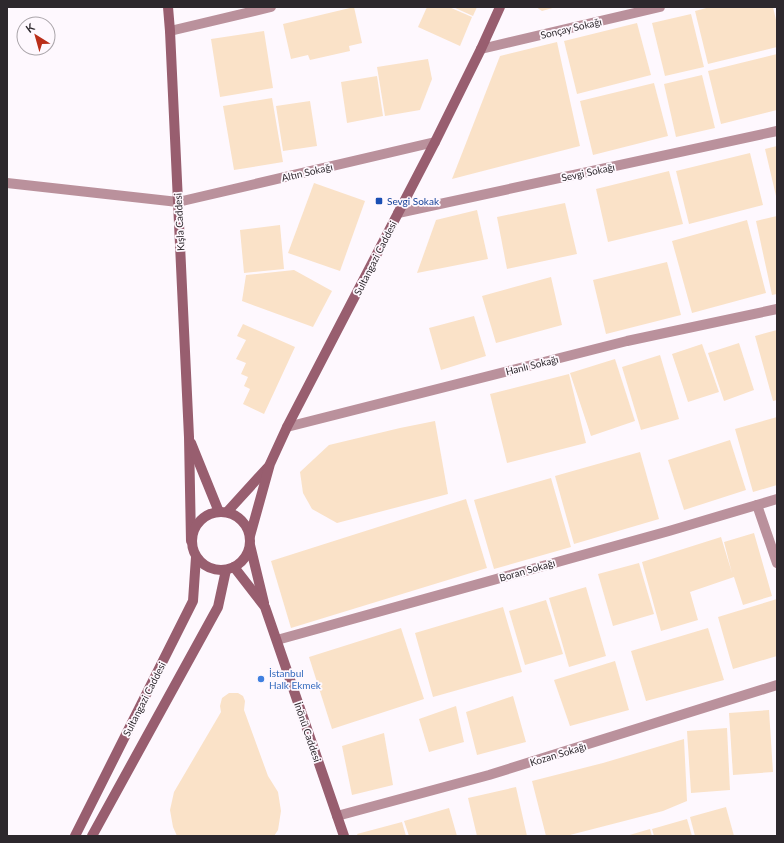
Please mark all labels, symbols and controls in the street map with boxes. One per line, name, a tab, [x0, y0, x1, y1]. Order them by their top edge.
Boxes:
street label: Sonçay Sokağı	[539, 15, 603, 41]
north arrow	[16, 16, 56, 56]
text: K	[23, 20, 37, 35]
street label: Altın Sokağı	[280, 160, 334, 184]
street label: Sevgi Sokağı	[560, 160, 616, 184]
street label: Kışla Caddesi	[171, 193, 187, 251]
place label: Sevgi Sokak	[387, 195, 440, 207]
marker: Sevgi Sokak	[374, 196, 384, 206]
street label: Sultangazi Caddesi	[351, 219, 399, 297]
street label: Hanlı Sokağı	[504, 353, 560, 377]
street label: Boran Sokağı	[498, 556, 556, 584]
street label: Sultangazi Caddesi	[120, 660, 168, 738]
place label: İstanbul Halk Ekmek	[269, 667, 322, 691]
marker: İstanbul Halk Ekmek	[256, 674, 266, 684]
street label: İnönü Caddesi	[292, 700, 324, 764]
street label: Kozan Sokağı	[528, 740, 588, 768]

